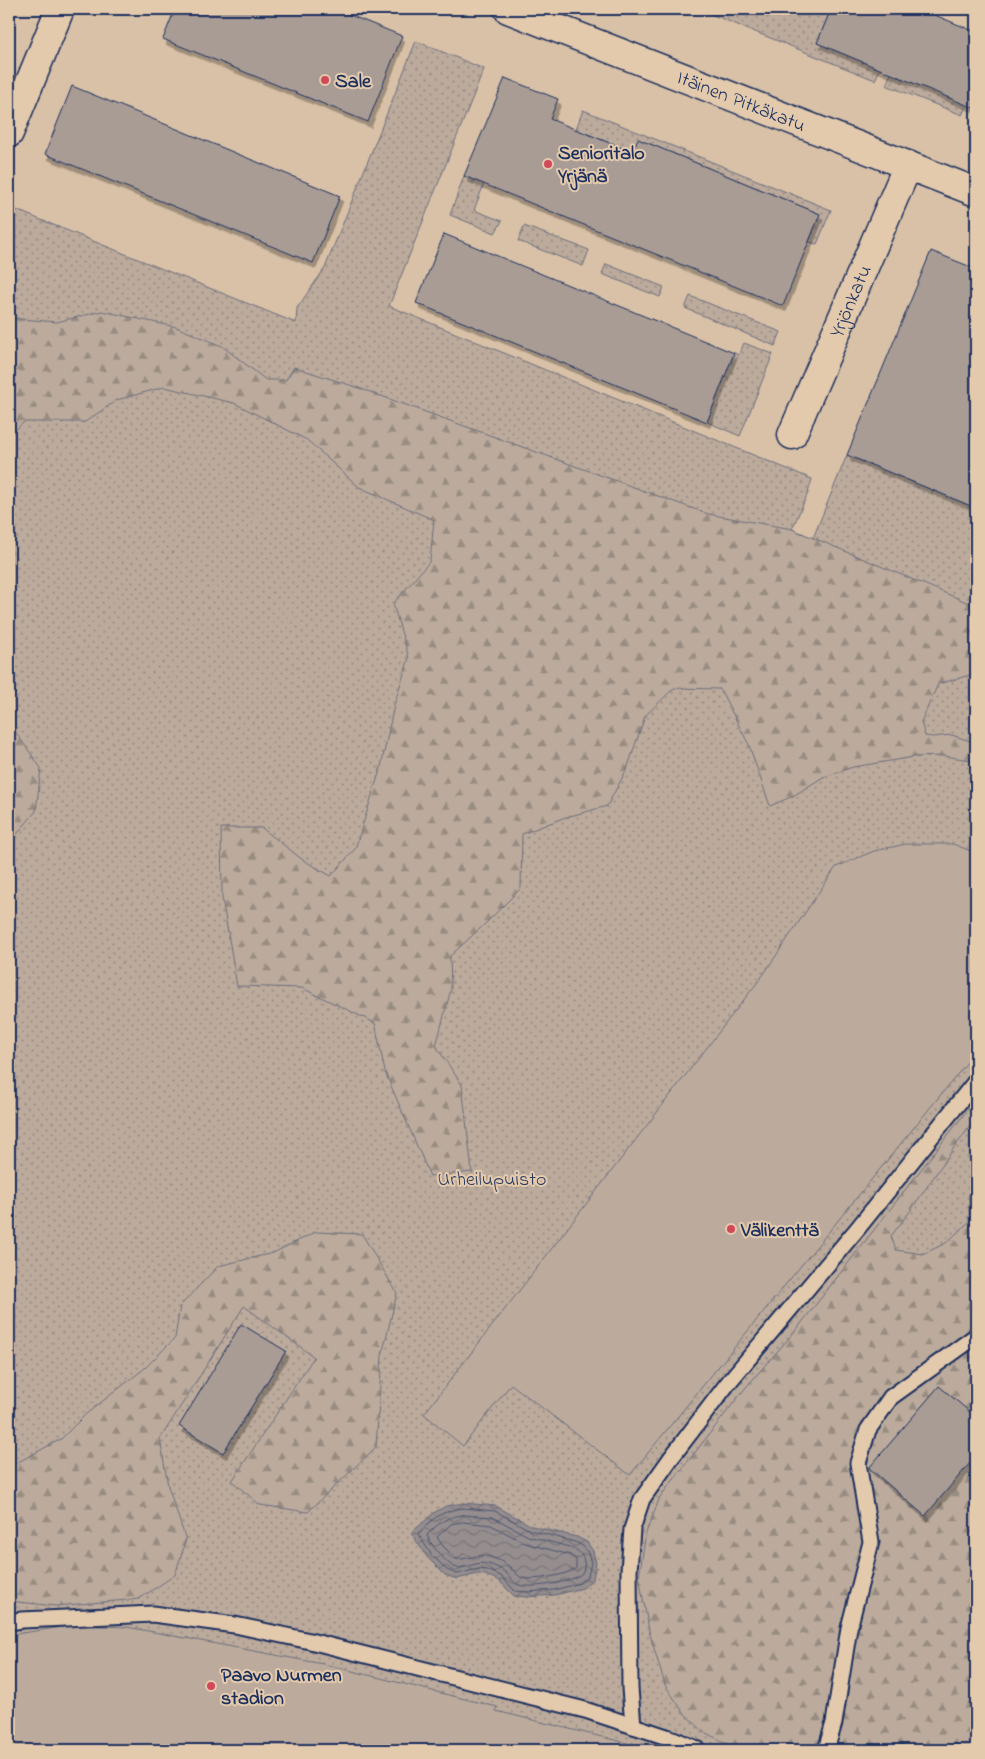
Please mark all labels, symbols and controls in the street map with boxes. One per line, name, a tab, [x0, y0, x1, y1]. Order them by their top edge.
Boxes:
street label: Itäinen Pitkäkatu	[672, 64, 810, 141]
place label: Sale	[335, 68, 372, 97]
marker: Sale	[319, 74, 331, 86]
place label: Senioritalo Yrjänä	[557, 140, 645, 192]
marker: Senioritalo Yrjänä	[542, 158, 554, 170]
street label: Yrjönkatu	[823, 261, 880, 343]
park label: Urheilupuisto	[438, 1166, 546, 1195]
place label: Välikenttä	[740, 1217, 819, 1246]
marker: Välikenttä	[725, 1223, 737, 1235]
place label: Paavo Nurmen stadion	[221, 1662, 342, 1714]
marker: Paavo Nurmen stadion	[205, 1680, 217, 1692]

